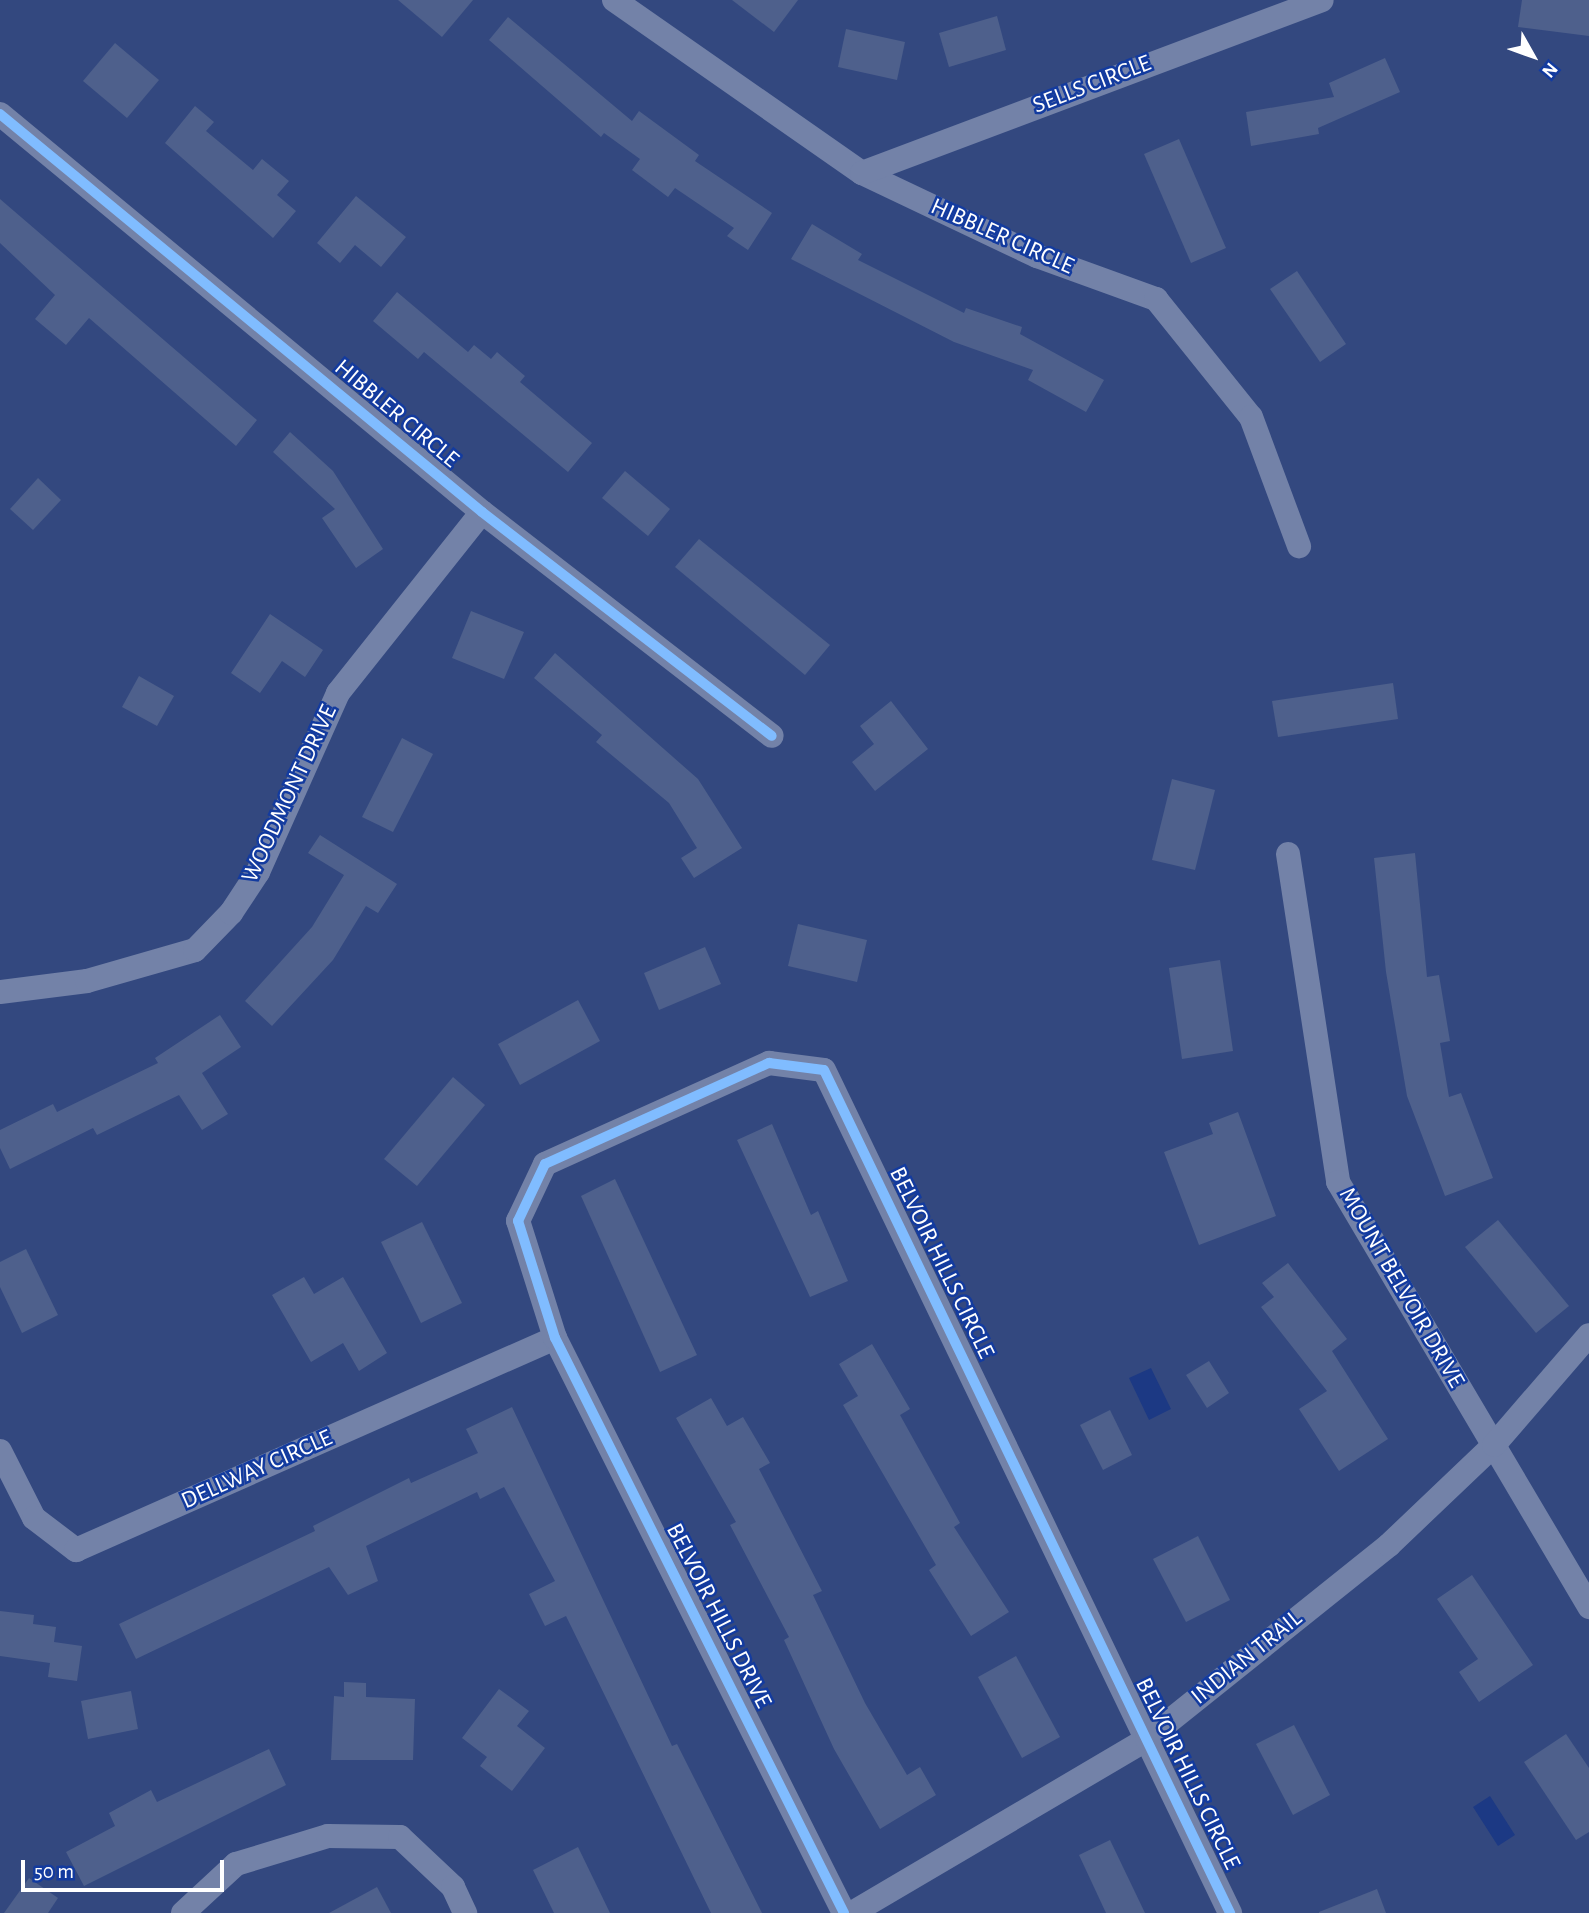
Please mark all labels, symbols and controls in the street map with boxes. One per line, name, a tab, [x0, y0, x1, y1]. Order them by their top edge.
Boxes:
north arrow	[1498, 21, 1568, 91]
street label: SELLS CIRCLE	[1029, 49, 1155, 121]
text: N	[1538, 59, 1561, 81]
street label: HIBBLER CIRCLE	[926, 193, 1078, 281]
street label: HIBBLER CIRCLE	[328, 354, 464, 474]
street label: WOODMONT DRIVE	[236, 700, 344, 888]
street label: BELVOIR HILLS CIRCLE	[882, 1163, 1000, 1363]
street label: MOUNT BELVOIR DRIVE	[1332, 1183, 1470, 1393]
street label: DELLWAY CIRCLE	[177, 1424, 337, 1516]
street label: BELVOIR HILLS DRIVE	[659, 1519, 777, 1713]
street label: INDIAN TRAIL	[1186, 1605, 1308, 1711]
street label: BELVOIR HILLS CIRCLE	[1128, 1674, 1246, 1874]
scale bar	[24, 1846, 228, 1890]
text: 50 m	[34, 1861, 74, 1882]

